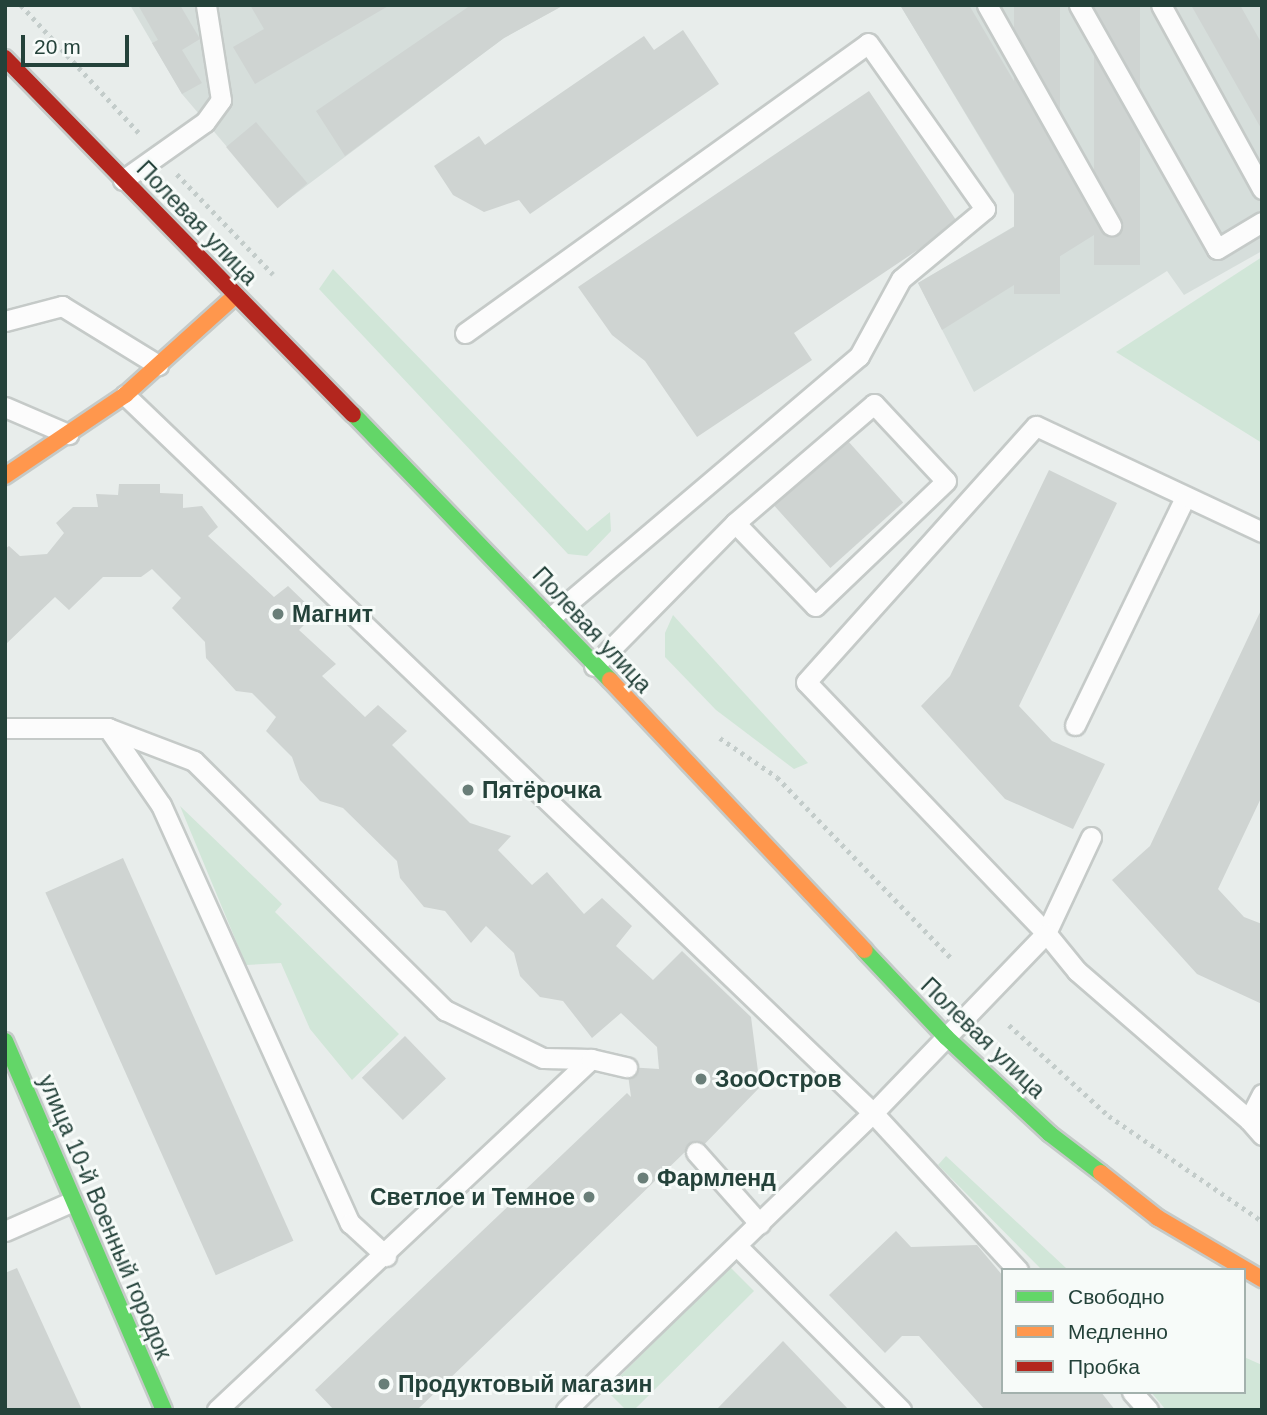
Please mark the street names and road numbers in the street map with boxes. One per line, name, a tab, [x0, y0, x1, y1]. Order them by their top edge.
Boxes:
street label: Полевая улица	[131, 155, 263, 291]
street label: Полевая улица	[527, 561, 657, 699]
street label: Полевая улица	[915, 972, 1051, 1104]
street label: улица 10-й Военный городок	[32, 1071, 178, 1363]

